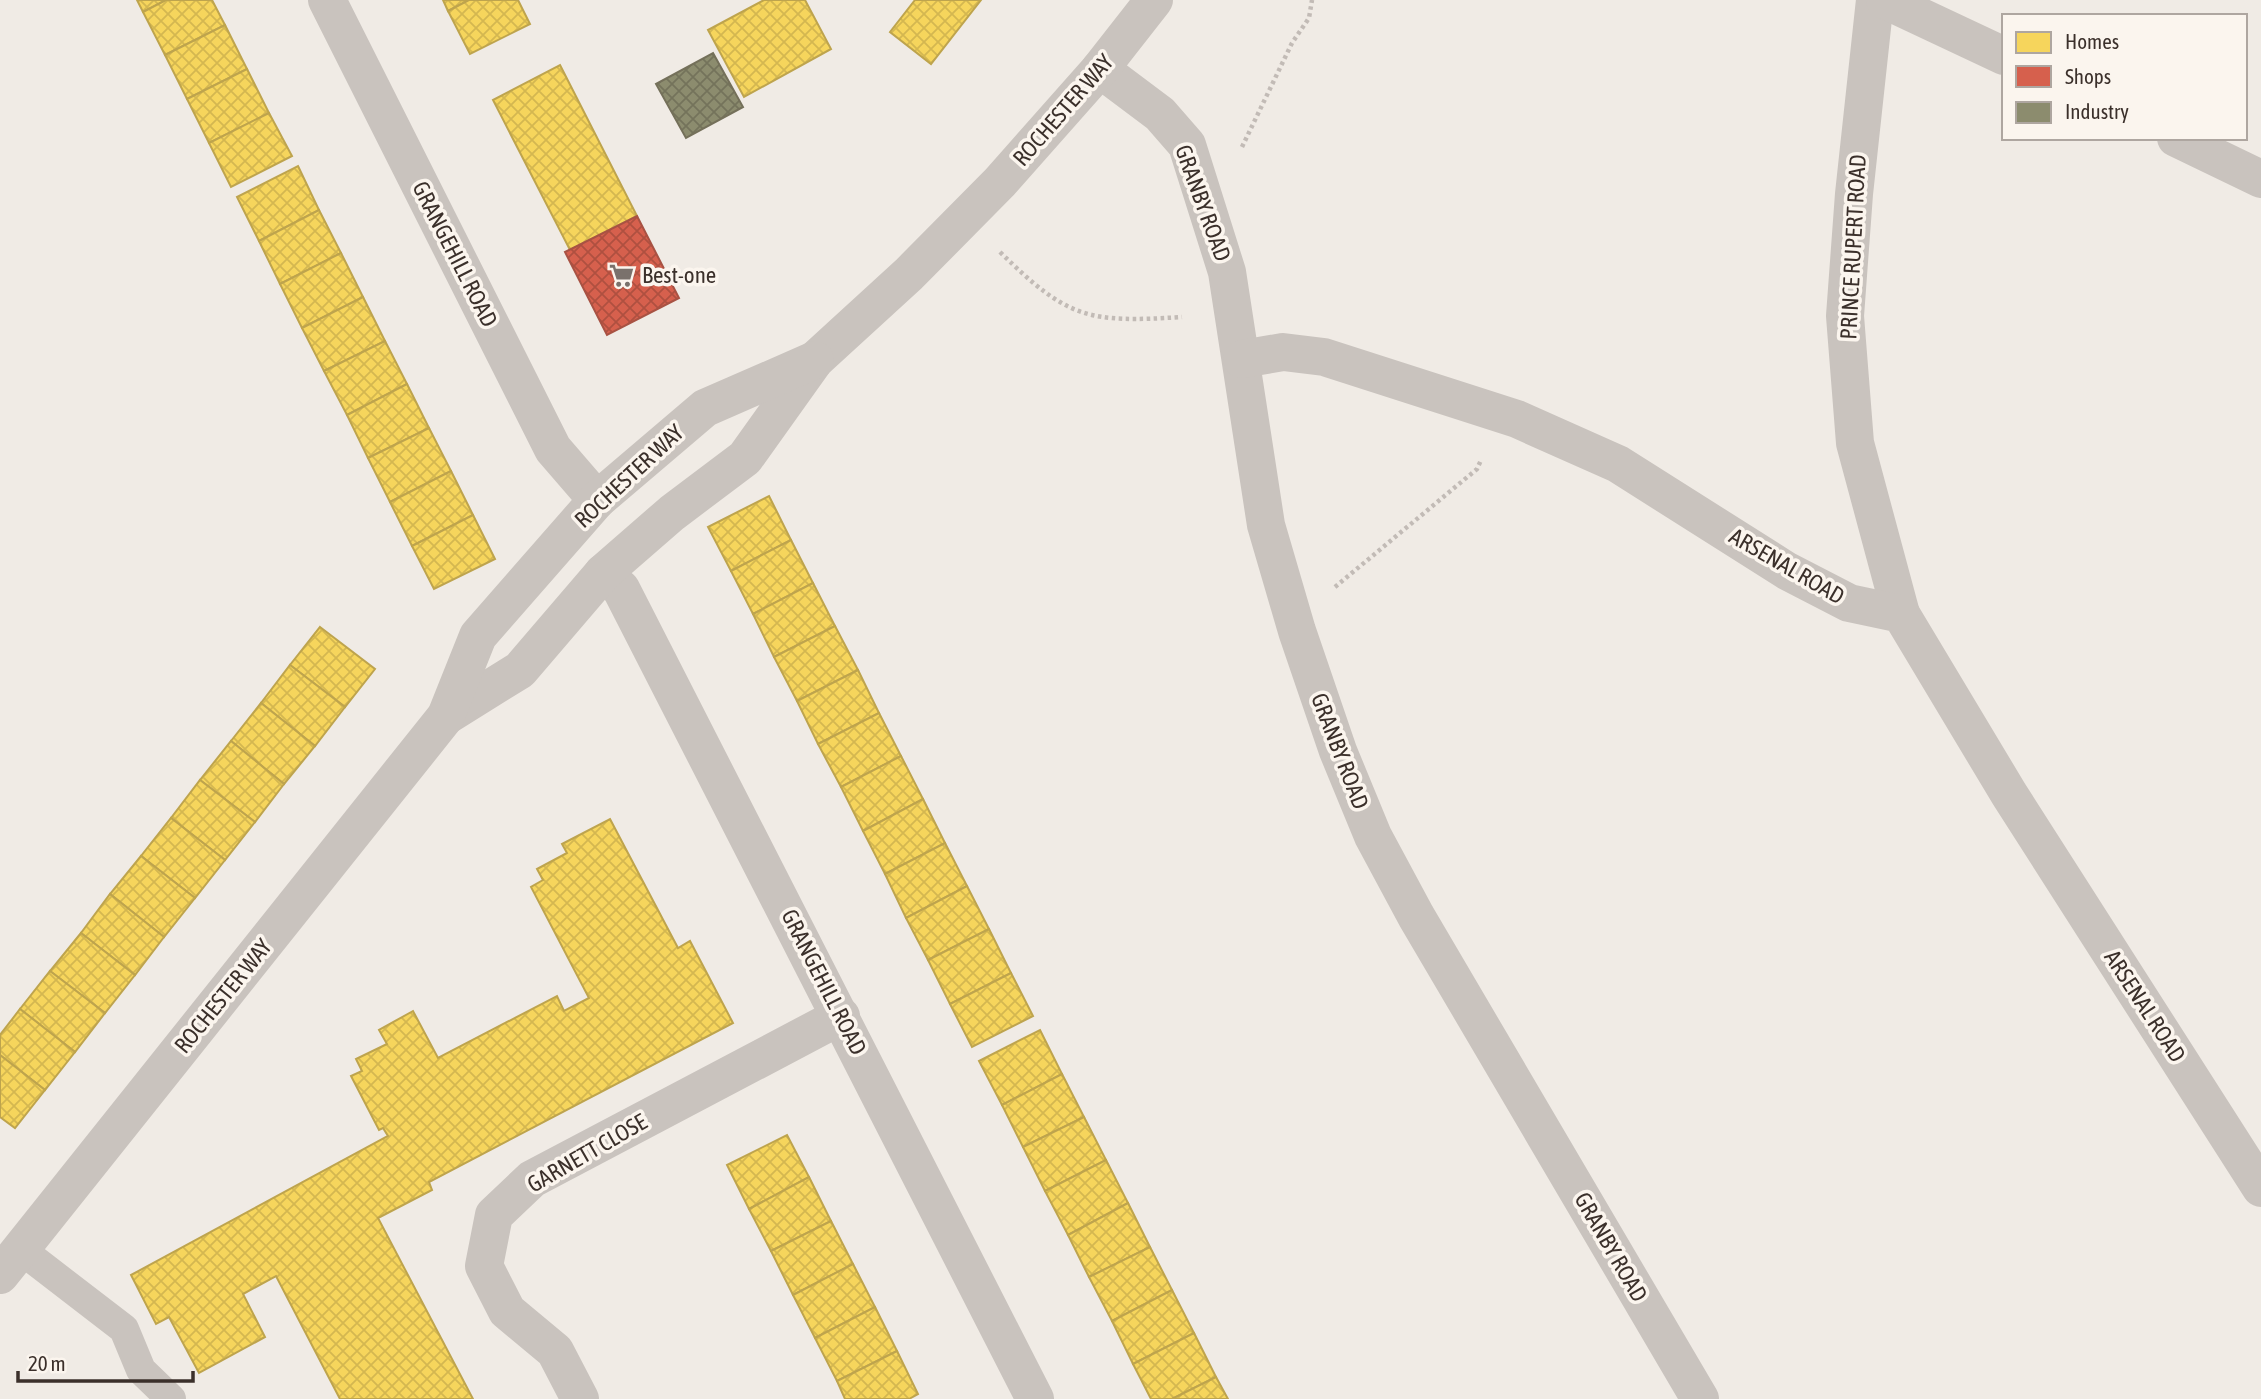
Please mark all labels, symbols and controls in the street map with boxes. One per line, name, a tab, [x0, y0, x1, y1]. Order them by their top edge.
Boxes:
legend	[2002, 14, 2247, 140]
text: Homes	[2065, 29, 2119, 53]
street label: ROCHESTER WAY	[1008, 48, 1119, 171]
text: Shops	[2065, 64, 2111, 88]
text: Industry	[2065, 99, 2129, 123]
street label: GRANBY ROAD	[1170, 141, 1236, 265]
street label: PRINCE RUPERT ROAD	[1835, 154, 1871, 340]
street label: GRANGEHILL ROAD	[407, 177, 503, 331]
supermarket icon: Best-one	[608, 261, 636, 289]
place label: Best-one	[642, 262, 716, 288]
street label: ROCHESTER WAY	[569, 419, 689, 533]
street label: ARSENAL ROAD	[1725, 523, 1849, 609]
street label: GRANBY ROAD	[1306, 690, 1374, 812]
street label: GRANGEHILL ROAD	[776, 905, 872, 1059]
street label: ROCHESTER WAY	[169, 933, 277, 1058]
street label: ARSENAL ROAD	[2099, 945, 2191, 1067]
street label: GARNETT CLOSE	[523, 1108, 651, 1198]
street label: GRANBY ROAD	[1569, 1188, 1653, 1306]
scale bar	[18, 1340, 192, 1384]
text: 20 m	[28, 1351, 66, 1375]

